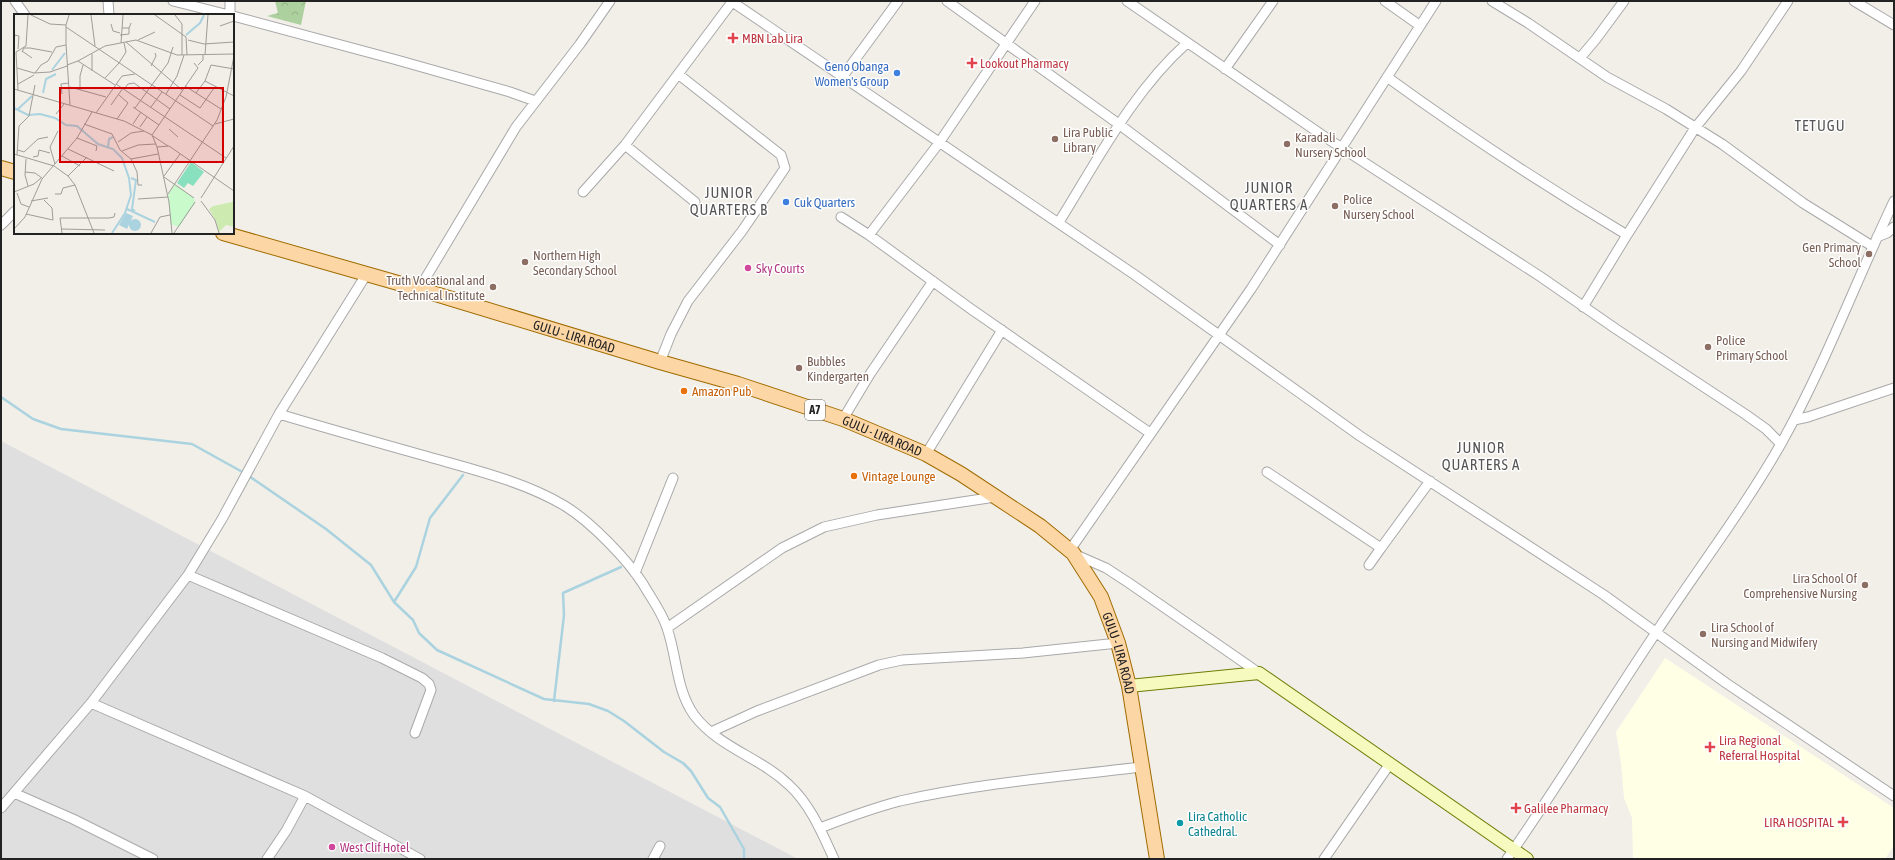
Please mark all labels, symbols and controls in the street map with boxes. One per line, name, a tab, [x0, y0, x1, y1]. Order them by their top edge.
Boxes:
inset map	[14, 14, 234, 234]
place label: MBN Lab Lira	[742, 31, 803, 46]
marker: MBN Lab Lira	[727, 32, 739, 44]
place label: Lookout Pharmacy	[980, 56, 1069, 71]
marker: Lookout Pharmacy	[967, 58, 977, 68]
place label: Geno Obanga Women's Group	[815, 59, 889, 89]
marker: Geno Obanga Women's Group	[892, 68, 902, 78]
district label: TETUGU	[1794, 117, 1846, 134]
place label: Lira Public Library	[1063, 125, 1113, 155]
place label: Karadali Nursery School	[1295, 130, 1367, 160]
marker: Lira Public Library	[1050, 134, 1060, 144]
marker: Karadali Nursery School	[1282, 139, 1292, 149]
district label: JUNIOR QUARTERS A	[1230, 179, 1308, 213]
district label: JUNIOR QUARTERS B	[690, 184, 768, 218]
place label: Police Nursery School	[1343, 192, 1415, 222]
place label: Cuk Quarters	[794, 195, 856, 210]
marker: Cuk Quarters	[781, 197, 791, 207]
marker: Police Nursery School	[1330, 201, 1340, 211]
place label: Gen Primary School	[1802, 240, 1862, 270]
place label: Northern High Secondary School	[533, 248, 617, 278]
marker: Gen Primary School	[1864, 249, 1874, 259]
marker: Northern High Secondary School	[520, 257, 530, 267]
place label: Sky Courts	[756, 261, 805, 276]
marker: Sky Courts	[743, 263, 753, 273]
place label: Truth Vocational and Technical Institute	[386, 273, 485, 303]
marker: Truth Vocational and Technical Institute	[488, 282, 498, 292]
street label: GULU - LIRA ROAD	[531, 317, 617, 356]
place label: Police Primary School	[1716, 333, 1788, 363]
marker: Police Primary School	[1703, 342, 1713, 352]
place label: Bubbles Kindergarten	[807, 354, 869, 384]
marker: Bubbles Kindergarten	[794, 363, 804, 373]
place label: Amazon Pub	[692, 384, 751, 399]
marker: Amazon Pub	[679, 386, 689, 396]
road number: A7	[805, 400, 825, 420]
street label: GULU - LIRA ROAD	[840, 413, 924, 459]
district label: JUNIOR QUARTERS A	[1442, 439, 1520, 473]
place label: Vintage Lounge	[862, 469, 936, 484]
marker: Vintage Lounge	[849, 471, 859, 481]
place label: Lira School Of Comprehensive Nursing	[1744, 571, 1857, 601]
marker: Lira School Of Comprehensive Nursing	[1860, 580, 1870, 590]
street label: GULU - LIRA ROAD	[1099, 610, 1137, 695]
place label: Lira School of Nursing and Midwifery	[1711, 620, 1818, 650]
marker: Lira School of Nursing and Midwifery	[1698, 629, 1708, 639]
place label: Lira Regional Referral Hospital	[1719, 733, 1801, 763]
marker: Lira Regional Referral Hospital	[1704, 741, 1716, 753]
place label: Galilee Pharmacy	[1524, 801, 1609, 816]
marker: Galilee Pharmacy	[1511, 803, 1521, 813]
place label: Lira Catholic Cathedral.	[1188, 809, 1247, 839]
place label: LIRA HOSPITAL	[1764, 815, 1834, 830]
marker: LIRA HOSPITAL	[1837, 816, 1849, 828]
marker: Lira Catholic Cathedral.	[1175, 818, 1185, 828]
place label: West Clif Hotel	[340, 840, 410, 855]
marker: West Clif Hotel	[327, 842, 337, 852]

